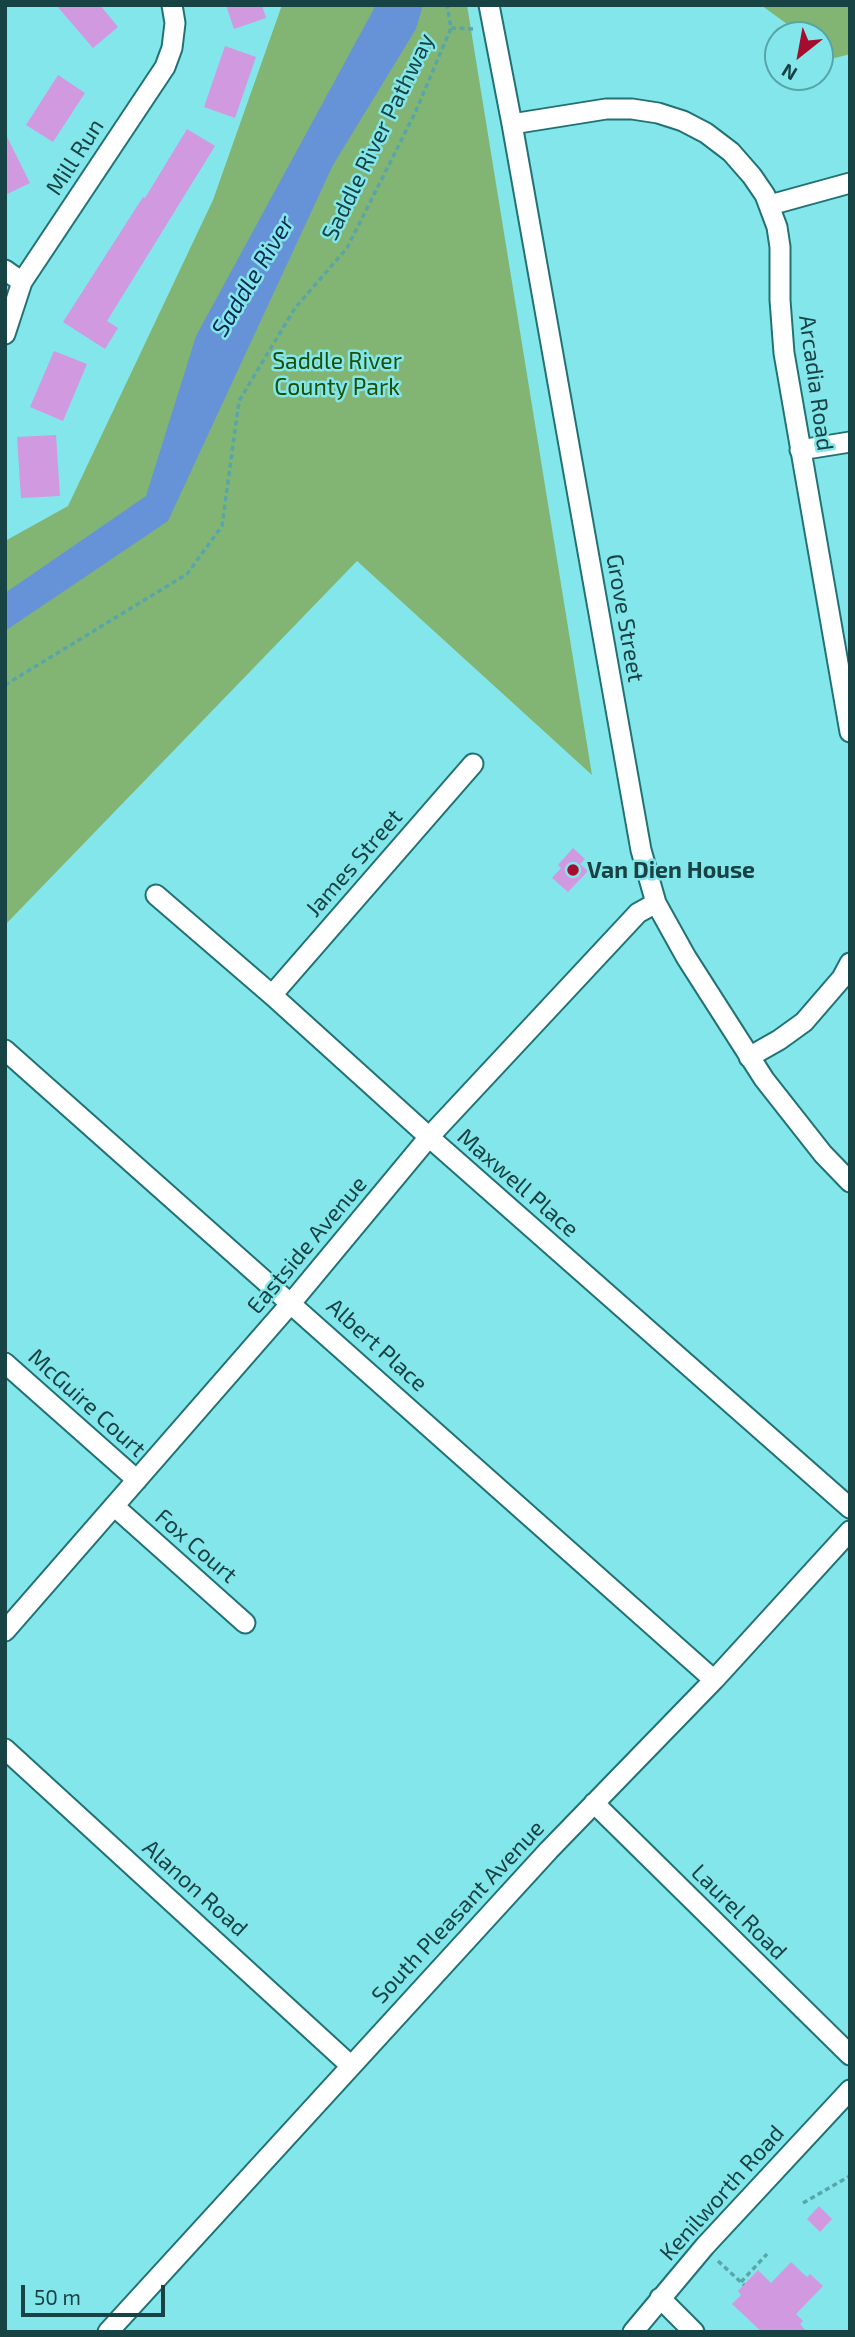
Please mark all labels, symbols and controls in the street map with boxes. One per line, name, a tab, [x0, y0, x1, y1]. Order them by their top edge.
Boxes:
north arrow	[764, 21, 834, 91]
street label: Saddle River Pathway	[316, 29, 440, 245]
text: N	[777, 59, 801, 86]
street label: Mill Run	[40, 114, 110, 200]
water label: Saddle River	[206, 210, 300, 342]
street label: Arcadia Road	[793, 313, 839, 453]
park label: Saddle River County Park	[272, 347, 402, 401]
street label: Grove Street	[600, 552, 650, 684]
street label: James Street	[300, 804, 408, 922]
place label: Van Dien House	[587, 856, 755, 884]
marker: Van Dien House	[565, 862, 581, 878]
street label: Maxwell Place	[452, 1123, 584, 1243]
street label: Eastside Avenue	[241, 1171, 373, 1319]
street label: Albert Place	[321, 1293, 433, 1397]
street label: McGuire Court	[23, 1343, 151, 1463]
street label: Fox Court	[149, 1503, 243, 1589]
street label: South Pleasant Avenue	[366, 1815, 550, 2009]
street label: Alanon Road	[137, 1834, 253, 1942]
street label: Laurel Road	[685, 1858, 793, 1966]
street label: Kenilworth Road	[654, 2120, 790, 2266]
scale bar	[24, 2270, 168, 2314]
text: 50 m	[34, 2284, 81, 2309]

